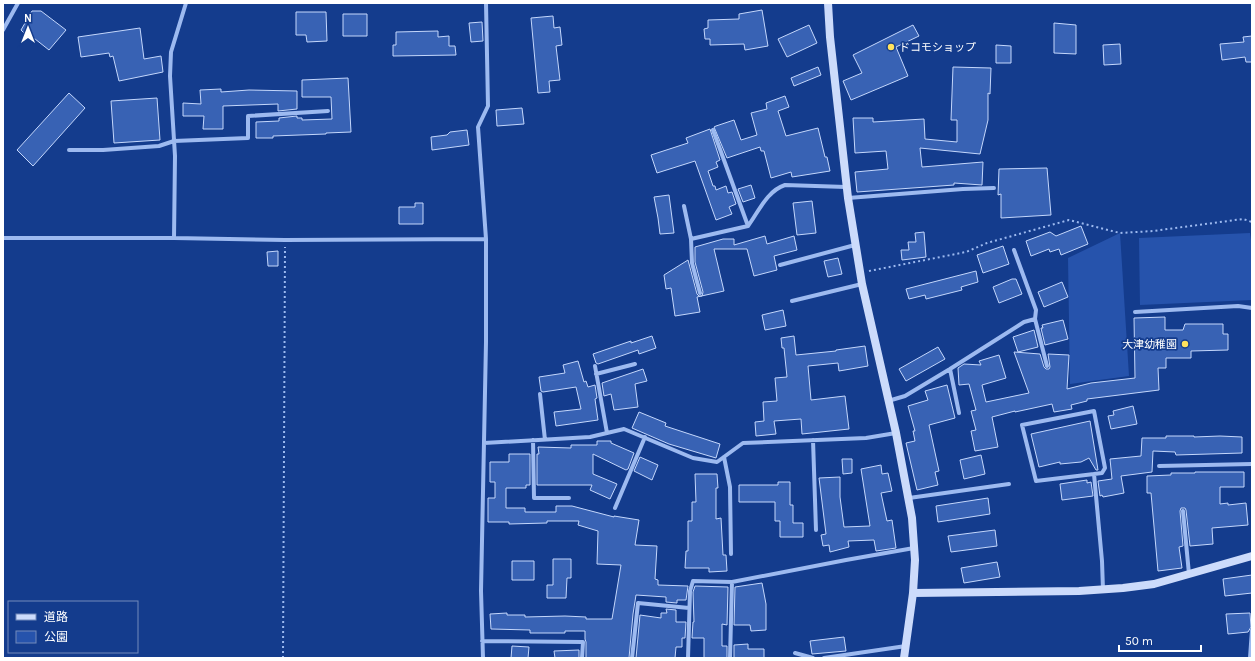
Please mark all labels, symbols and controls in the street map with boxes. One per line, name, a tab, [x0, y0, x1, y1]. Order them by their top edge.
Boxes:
north arrow	[8, 8, 48, 48]
text: N	[24, 12, 32, 25]
place label: ドコモショップ	[899, 41, 976, 54]
marker: ドコモショップ	[886, 42, 896, 52]
place label: 大津幼稚園	[1122, 338, 1177, 351]
marker: 大津幼稚園	[1180, 339, 1190, 349]
legend	[8, 601, 138, 653]
text: 道路	[44, 610, 68, 624]
scale bar	[1119, 627, 1201, 653]
text: 公園	[44, 630, 68, 644]
text: 50 m	[1125, 634, 1153, 648]

